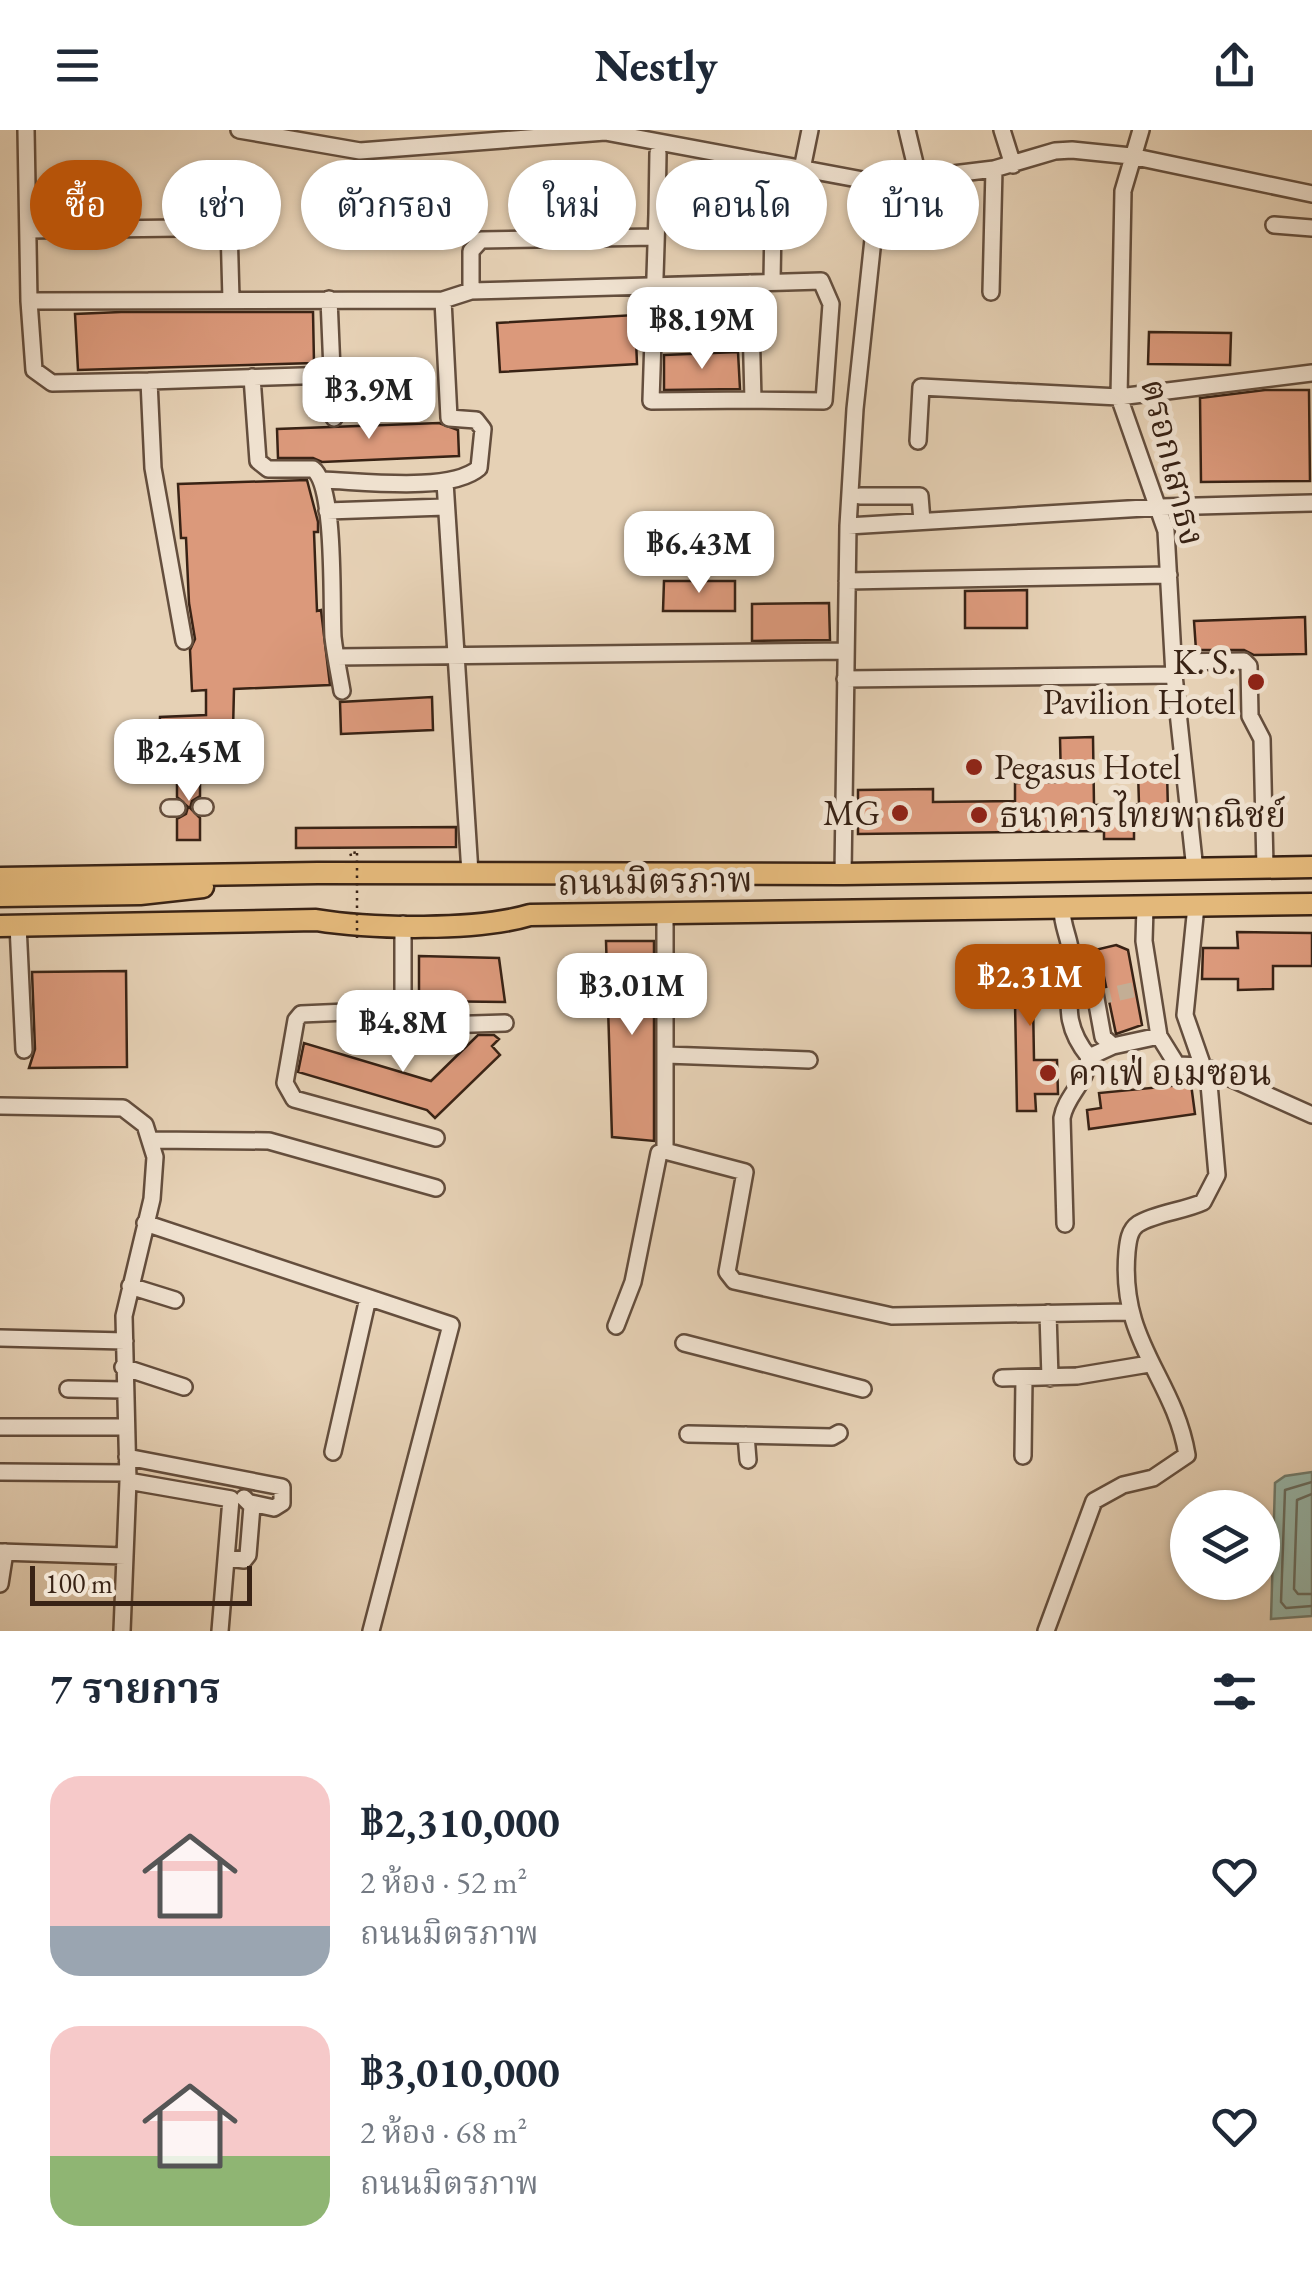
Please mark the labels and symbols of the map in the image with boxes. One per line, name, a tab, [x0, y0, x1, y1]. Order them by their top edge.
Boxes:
pin: ฿8.19M	[621, 287, 783, 372]
pin: ฿3.9M	[299, 357, 439, 442]
street label: ตรอกเสาธง	[1131, 374, 1216, 550]
pin: ฿6.43M	[618, 511, 780, 596]
place label: K. S. Pavilion Hotel	[1043, 639, 1236, 724]
marker: K. S. Pavilion Hotel	[1245, 671, 1267, 693]
pin: ฿2.45M	[108, 719, 270, 804]
place label: Pegasus Hotel	[994, 744, 1181, 789]
marker: Pegasus Hotel	[963, 756, 985, 778]
place label: MG	[823, 790, 880, 835]
place label: ธนาคารไทยพาณิชย์	[999, 790, 1286, 837]
marker: MG	[889, 802, 911, 824]
marker: ธนาคารไทยพาณิชย์	[968, 804, 990, 826]
street label: ถนนมิตรภาพ	[557, 856, 753, 905]
pin: ฿2.31M	[949, 944, 1111, 1029]
pin: ฿3.01M	[551, 953, 713, 1038]
pin: ฿4.8M	[333, 990, 473, 1075]
place label: คาเฟ่ อเมซอน	[1068, 1050, 1272, 1095]
marker: คาเฟ่ อเมซอน	[1037, 1062, 1059, 1084]
scale bar	[30, 1561, 252, 1606]

